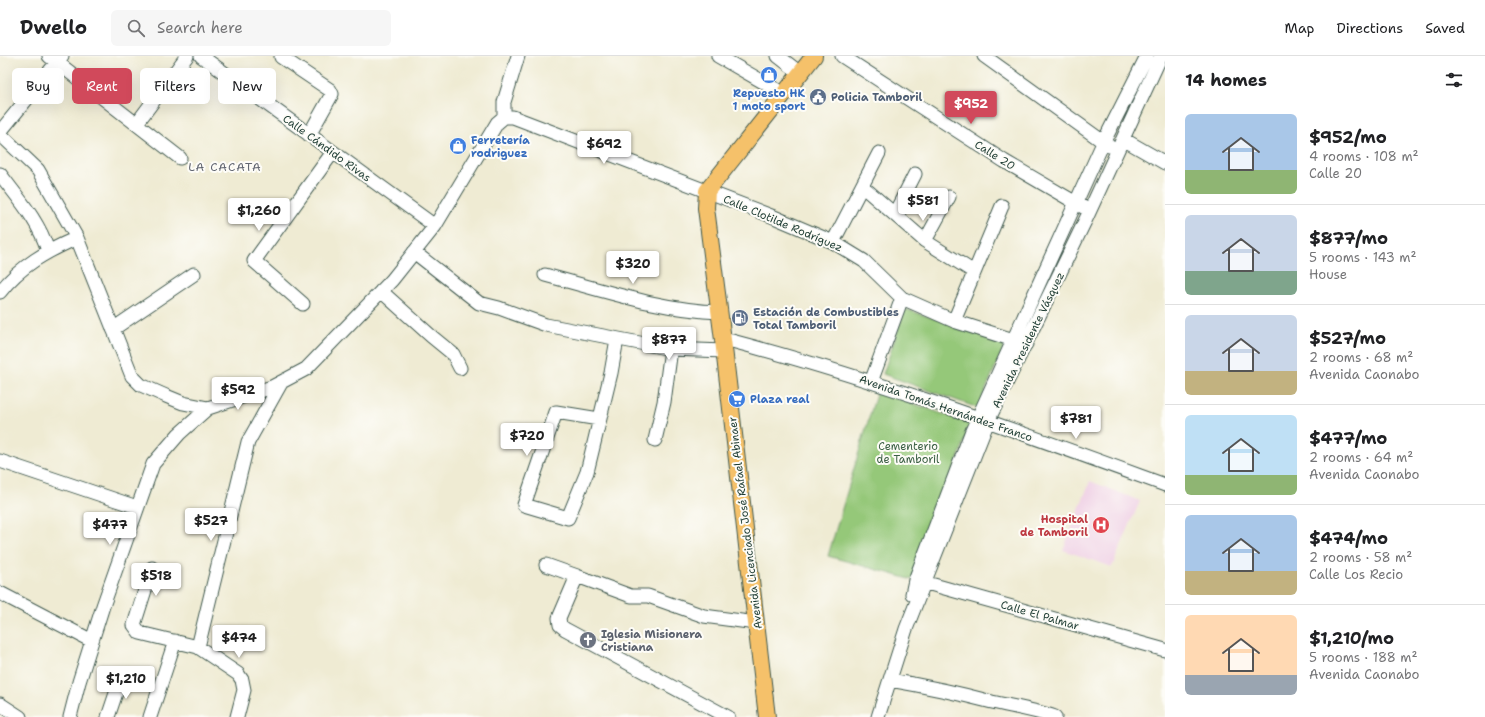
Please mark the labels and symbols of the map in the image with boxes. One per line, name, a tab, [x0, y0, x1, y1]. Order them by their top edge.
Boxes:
shop icon: Repuesto HK 1 moto sport	[759, 65, 779, 85]
place label: Repuesto HK 1 moto sport	[733, 86, 806, 114]
public building icon: Policia Tamboril	[808, 87, 828, 107]
place label: Policia Tamboril	[831, 90, 923, 105]
pin: $952	[947, 91, 995, 125]
street label: Calle Cándido Rivas	[280, 111, 374, 186]
pin: $692	[580, 131, 628, 165]
place label: Ferretería rodriguez	[471, 133, 530, 161]
shop icon: Ferretería rodriguez	[448, 136, 468, 156]
street label: Calle 20	[972, 137, 1018, 174]
district label: LA CACATA	[188, 159, 262, 175]
pin: $581	[899, 188, 947, 222]
street label: Calle Clotilde Rodríguez	[721, 192, 845, 255]
pin: $1,260	[226, 198, 292, 232]
pin: $320	[609, 251, 657, 285]
street label: Avenida Presidente Vásquez	[989, 270, 1068, 411]
place label: Estación de Combustibles Total Tamboril	[753, 305, 899, 333]
fuel station icon: Estación de Combustibles Total Tamboril	[730, 308, 750, 328]
pin: $877	[645, 327, 693, 361]
street label: Avenida Tomás Hernández Franco	[857, 372, 1035, 445]
pin: $592	[214, 377, 262, 411]
supermarket icon: Plaza real	[727, 389, 747, 409]
place label: Plaza real	[750, 392, 810, 407]
pin: $781	[1052, 406, 1100, 440]
street label: Avenida Licenciado José Rafael Abinaer	[725, 416, 766, 630]
pin: $720	[503, 423, 551, 457]
park label: Cementerio de Tamboril	[877, 439, 940, 467]
pin: $527	[187, 508, 235, 542]
pin: $477	[86, 512, 134, 546]
place label: Hospital de Tamboril	[1020, 512, 1088, 540]
hospital icon: Hospital de Tamboril	[1091, 515, 1111, 535]
pin: $518	[132, 563, 180, 597]
street label: Calle El Palmar	[999, 597, 1081, 634]
pin: $474	[215, 625, 263, 659]
place label: Iglesia Misionera Cristiana	[601, 627, 702, 655]
church icon: Iglesia Misionera Cristiana	[578, 630, 598, 650]
pin: $1,210	[93, 666, 159, 700]

